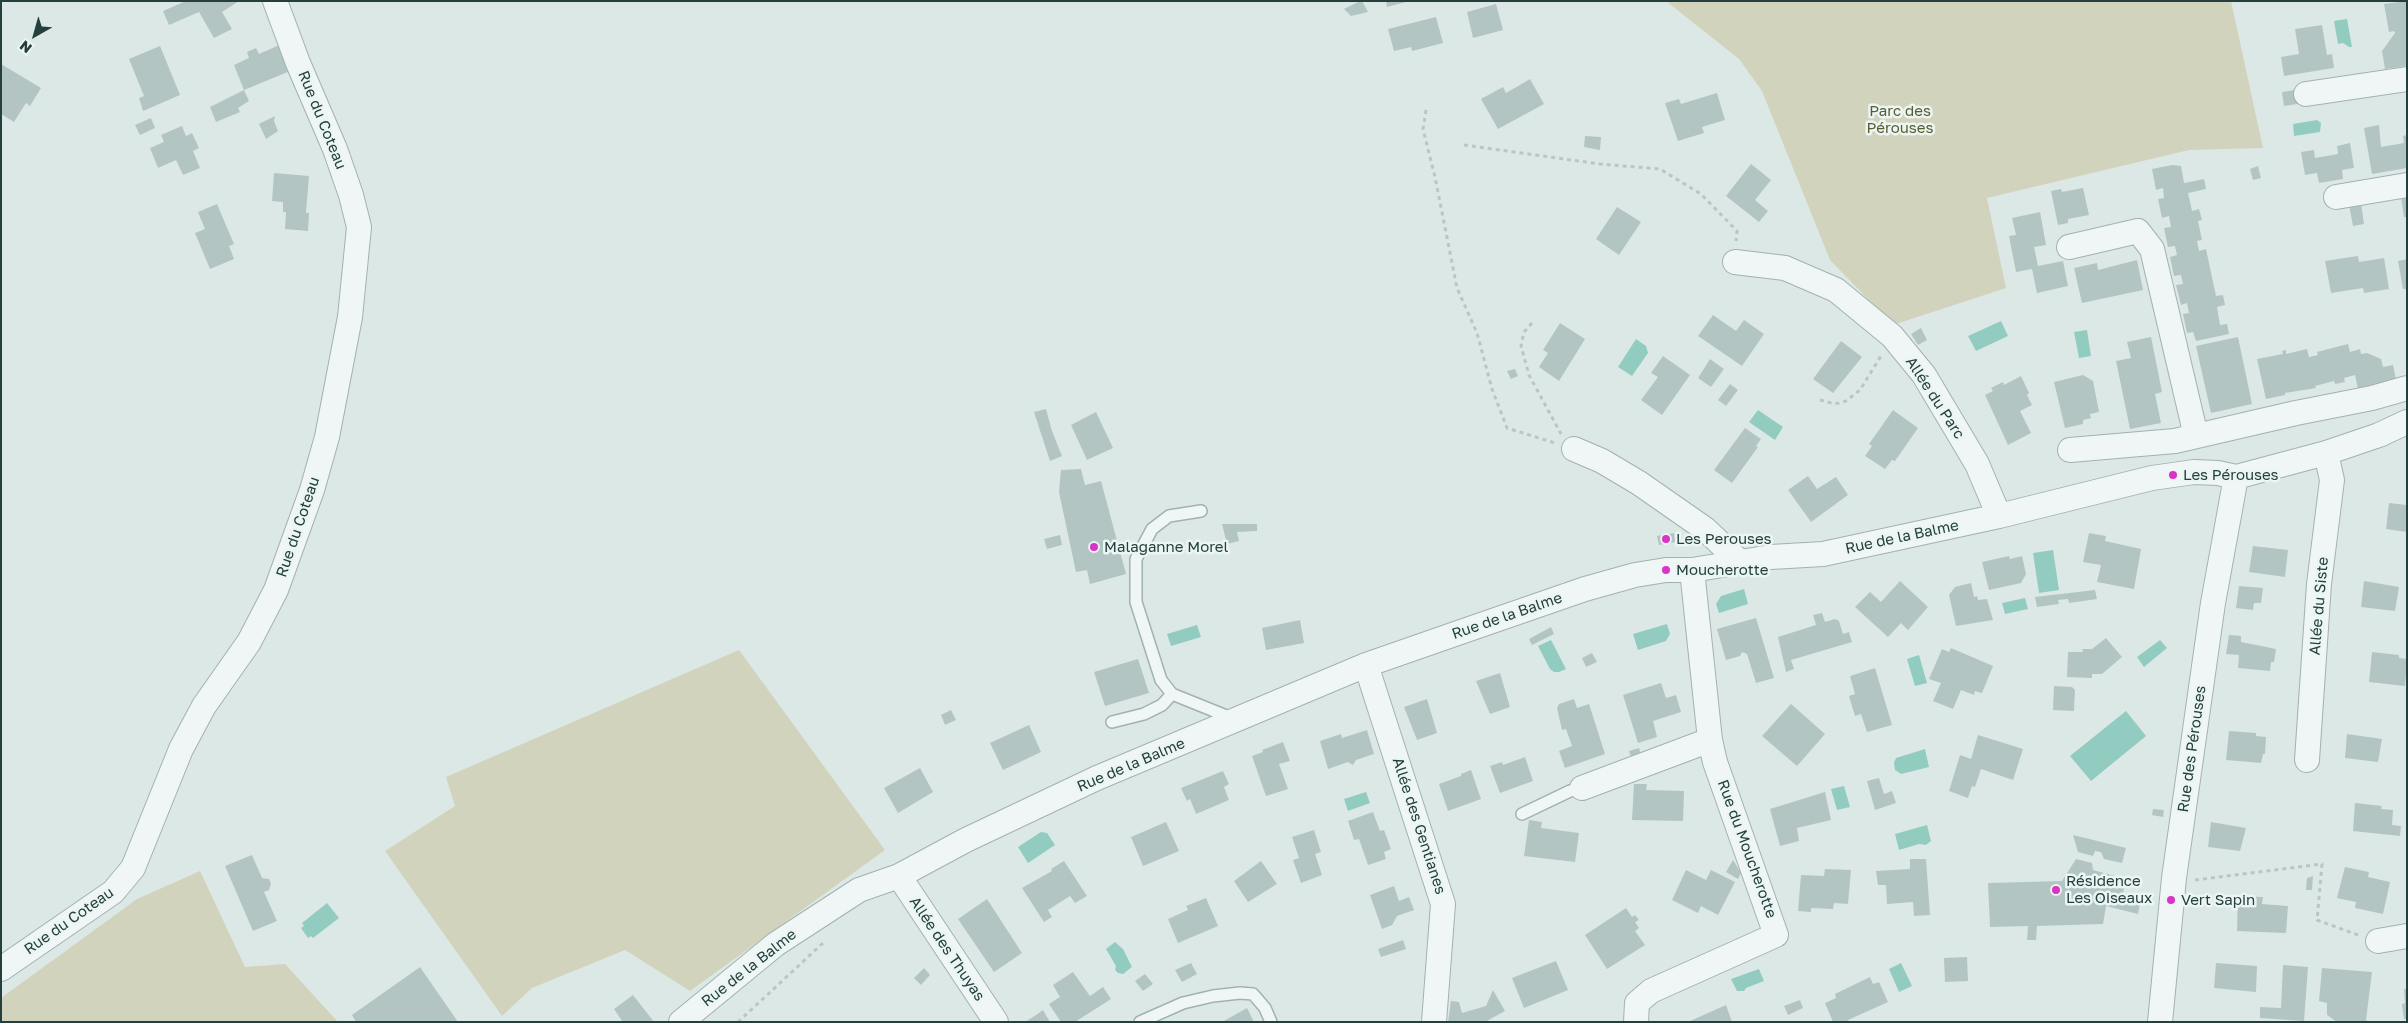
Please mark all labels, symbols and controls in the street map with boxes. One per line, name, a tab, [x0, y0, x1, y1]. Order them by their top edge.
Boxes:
north arrow	[10, 10, 60, 60]
text: N	[16, 37, 35, 57]
street label: Rue du Coteau	[294, 68, 350, 172]
park label: Parc des Pérouses	[1867, 102, 1933, 137]
street label: Allée du Parc	[1902, 354, 1968, 442]
place label: Les Pérouses	[2183, 466, 2279, 484]
marker: Les Pérouses	[2167, 469, 2179, 481]
street label: Rue du Coteau	[272, 474, 324, 580]
street label: Rue de la Balme	[1844, 516, 1960, 558]
place label: Les Perouses	[1676, 530, 1772, 548]
marker: Les Perouses	[1660, 533, 1672, 545]
place label: Malaganne Morel	[1104, 538, 1228, 556]
marker: Malaganne Morel	[1088, 541, 1100, 553]
street label: Allée du Siste	[2306, 556, 2332, 656]
place label: Moucherotte	[1676, 561, 1768, 579]
marker: Moucherotte	[1660, 564, 1672, 576]
street label: Rue de la Balme	[1450, 589, 1564, 643]
street label: Rue des Pérouses	[2174, 684, 2210, 814]
street label: Rue de la Balme	[1074, 734, 1188, 796]
street label: Allée des Gentianes	[1388, 755, 1450, 897]
street label: Rue du Moucherotte	[1714, 777, 1780, 921]
place label: Résidence Les Oiseaux	[2066, 872, 2152, 907]
street label: Rue du Coteau	[21, 884, 117, 958]
marker: Résidence Les Oiseaux	[2050, 884, 2062, 896]
place label: Vert Sapin	[2181, 891, 2255, 909]
street label: Allée des Thuyas	[905, 893, 989, 1005]
marker: Vert Sapin	[2165, 894, 2177, 906]
street label: Rue de la Balme	[698, 925, 800, 1011]

